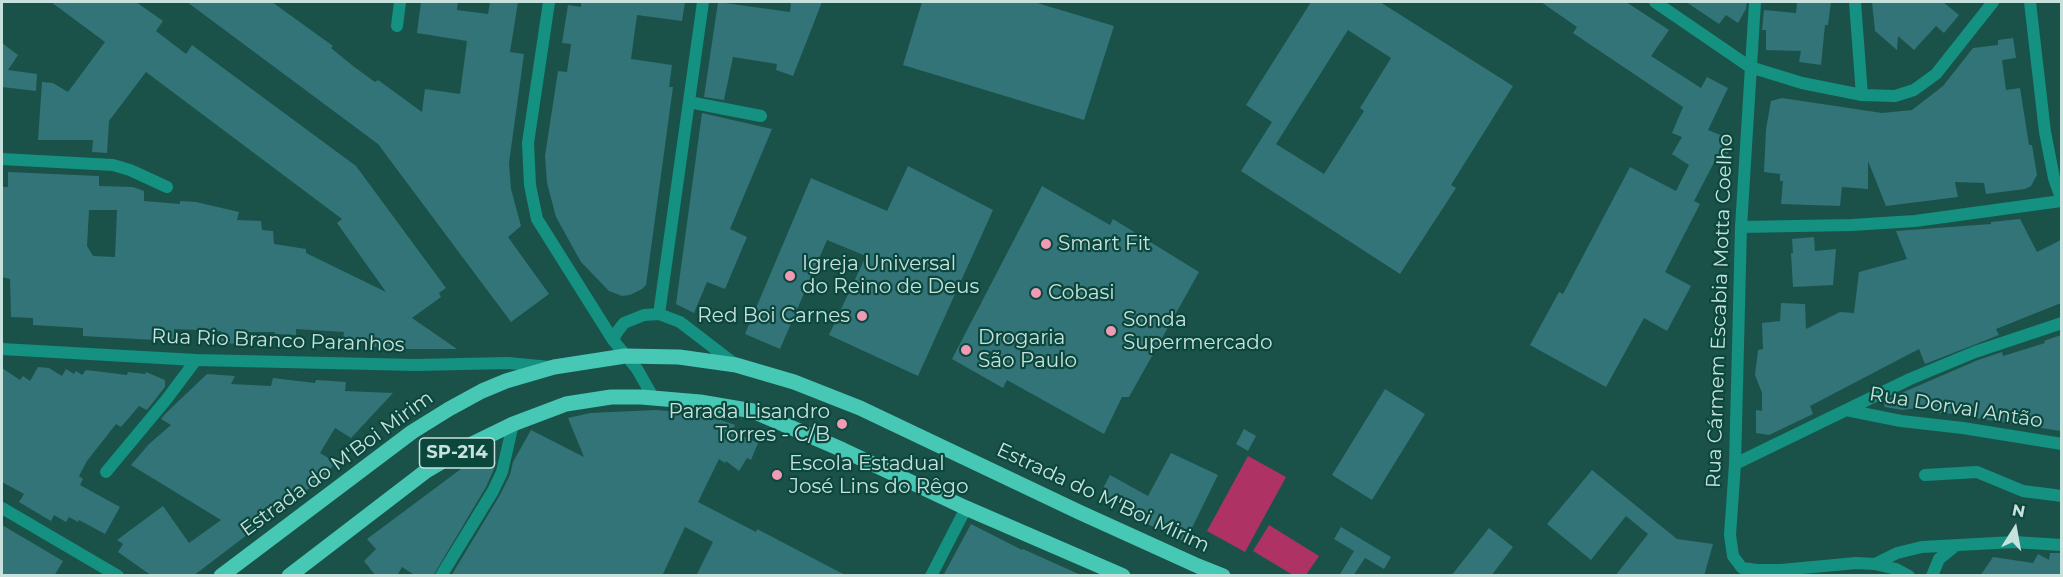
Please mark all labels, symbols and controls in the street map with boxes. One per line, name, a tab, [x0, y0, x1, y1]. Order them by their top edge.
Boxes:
street label: Rua Cármem Escabia Motta Coelho	[1702, 133, 1738, 489]
place label: Smart Fit	[1058, 232, 1151, 256]
marker: Smart Fit	[1039, 237, 1053, 251]
place label: Igreja Universal do Reino de Deus	[802, 252, 979, 299]
marker: Igreja Universal do Reino de Deus	[783, 269, 797, 283]
place label: Cobasi	[1048, 281, 1115, 305]
marker: Cobasi	[1029, 286, 1043, 300]
place label: Red Boi Carnes	[697, 304, 850, 328]
place label: Sonda Supermercado	[1123, 308, 1272, 355]
marker: Red Boi Carnes	[855, 309, 869, 323]
marker: Sonda Supermercado	[1104, 324, 1118, 338]
street label: Rua Rio Branco Paranhos	[151, 325, 405, 357]
place label: Drogaria São Paulo	[978, 326, 1077, 373]
marker: Drogaria São Paulo	[959, 343, 973, 357]
street label: Rua Dorval Antão	[1868, 382, 2044, 434]
street label: Estrada do M'Boi Mirim	[236, 386, 438, 542]
place label: Parada Lisandro Torres - C/B	[668, 400, 830, 447]
marker: Parada Lisandro Torres - C/B	[835, 417, 849, 431]
road number: SP-214	[420, 438, 494, 468]
street label: Estrada do M'Boi Mirim	[993, 438, 1213, 558]
place label: Escola Estadual José Lins do Rêgo	[789, 452, 968, 499]
marker: Escola Estadual José Lins do Rêgo	[770, 468, 784, 482]
north arrow	[1985, 499, 2045, 559]
text: N	[2010, 500, 2027, 521]

